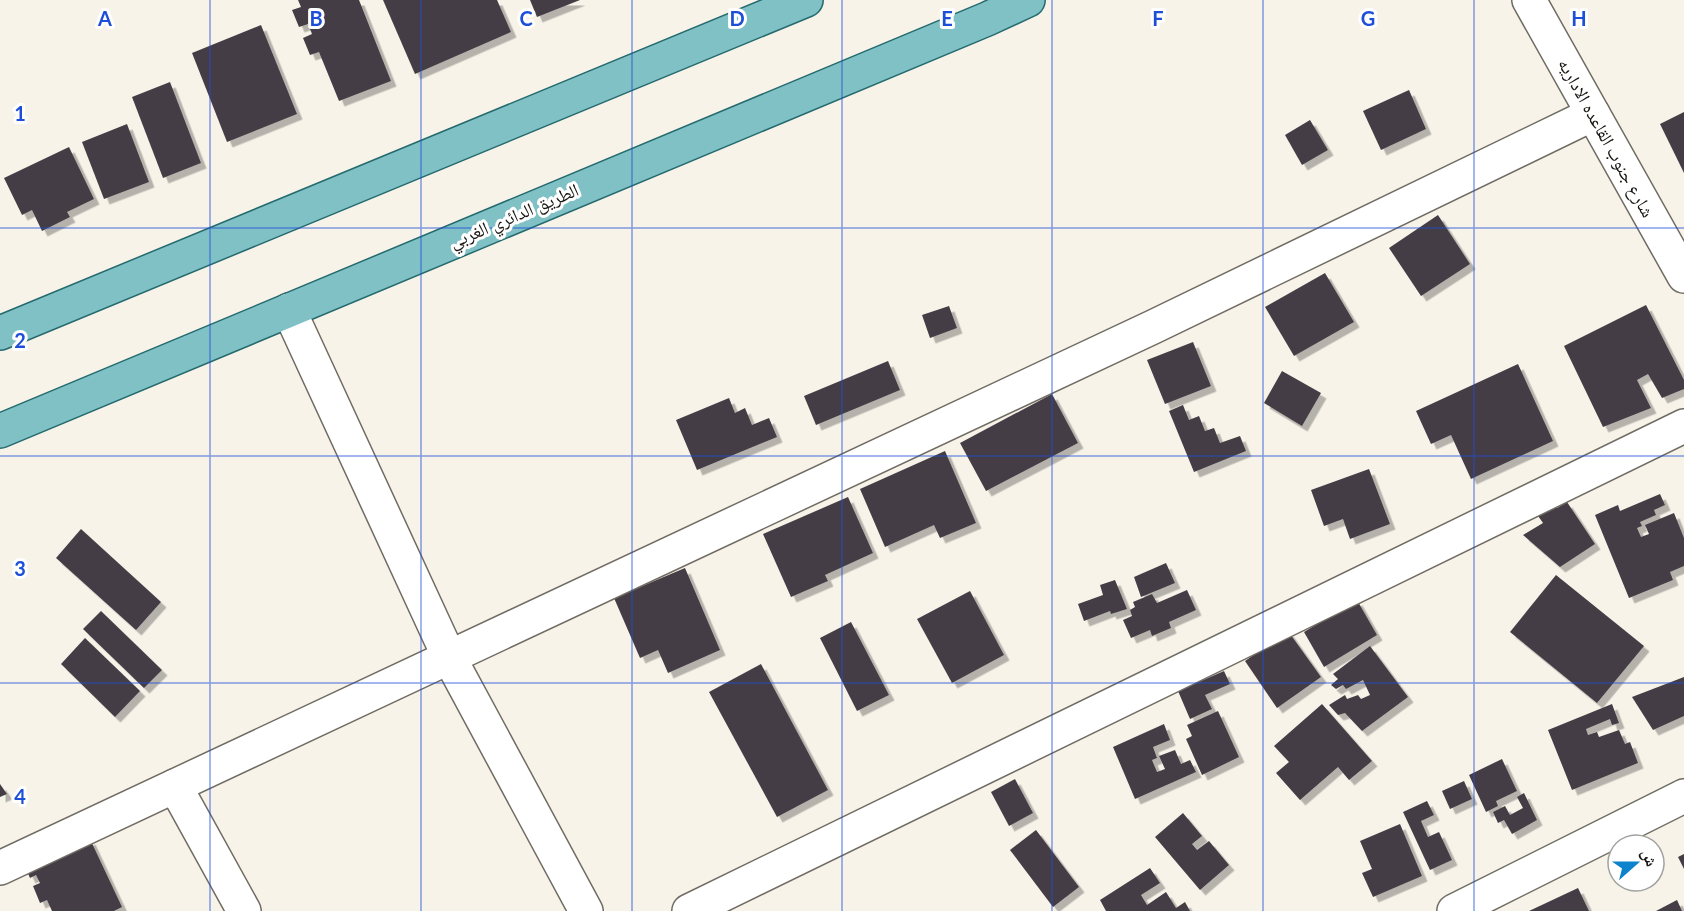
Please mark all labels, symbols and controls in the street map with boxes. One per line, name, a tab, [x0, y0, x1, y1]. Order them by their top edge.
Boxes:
text: A	[97, 6, 112, 30]
text: B	[309, 6, 323, 30]
text: C	[519, 6, 533, 30]
text: D	[729, 6, 745, 30]
text: E	[941, 6, 953, 30]
text: F	[1152, 6, 1164, 30]
text: G	[1361, 6, 1375, 30]
text: H	[1571, 6, 1587, 30]
street label: شارع جنوب القاعده الاداريه	[1553, 54, 1660, 221]
text: 1	[14, 101, 26, 125]
street label: الطريق الدائري الغربي	[446, 178, 583, 256]
text: 2	[14, 328, 26, 352]
text: 3	[14, 556, 26, 580]
text: 4	[14, 784, 26, 808]
north arrow	[1606, 833, 1666, 893]
text: ش	[1638, 846, 1662, 869]

